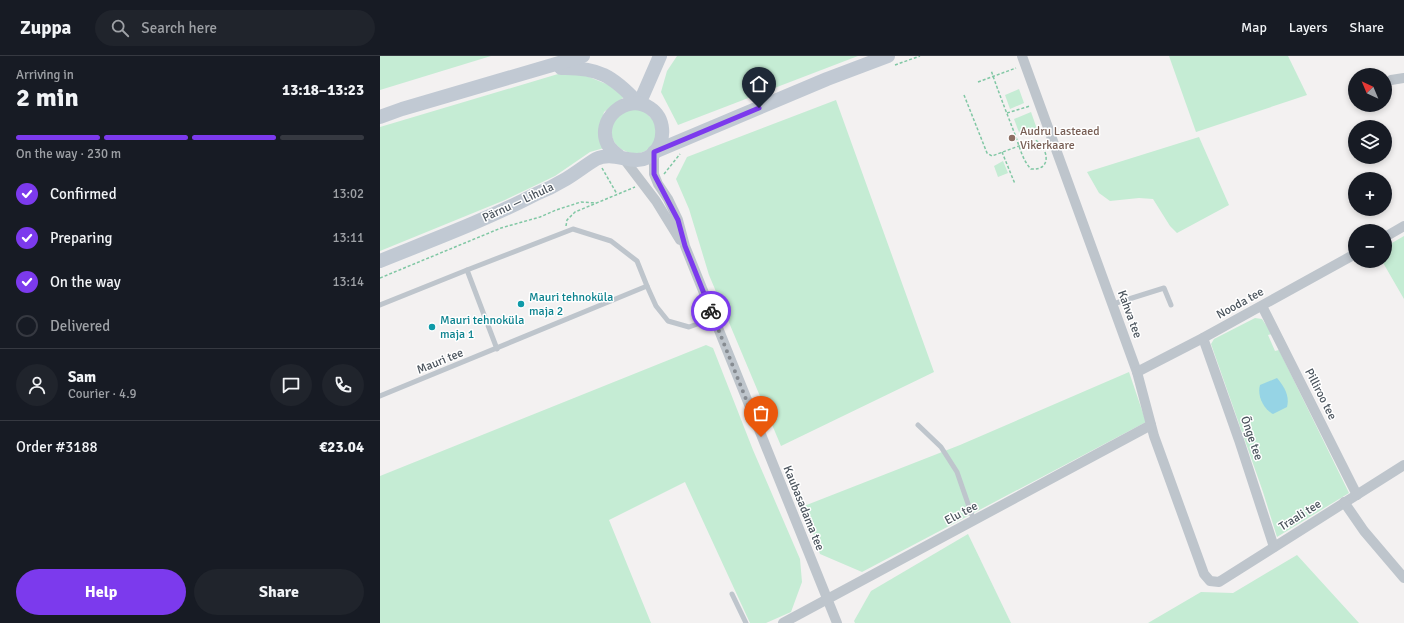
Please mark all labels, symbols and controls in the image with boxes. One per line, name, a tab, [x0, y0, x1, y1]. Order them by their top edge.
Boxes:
search box	[95, 10, 375, 46]
text: Zuppa	[20, 16, 71, 40]
icon: search	[109, 17, 131, 39]
text: Search here	[141, 19, 217, 37]
text: Map	[1241, 19, 1267, 36]
text: Layers	[1289, 19, 1328, 36]
text: Share	[1350, 19, 1384, 36]
text: Arriving in	[16, 67, 74, 83]
pin	[742, 67, 776, 108]
north arrow	[1348, 68, 1392, 112]
map controls	[1348, 68, 1392, 268]
icon: home	[748, 73, 770, 95]
text: 13:18–13:23	[282, 81, 364, 99]
text: 2 min	[16, 82, 79, 114]
button: layers	[1348, 120, 1392, 164]
place label: Audru Lasteaed Vikerkaare	[1020, 124, 1100, 153]
marker: Audru Lasteaed Vikerkaare	[1007, 133, 1017, 143]
text: On the way · 230 m	[16, 146, 121, 162]
button: +	[1348, 172, 1392, 216]
street label: Pärnu — Lihula	[480, 179, 556, 226]
icon: check	[16, 183, 38, 205]
text: Confirmed	[50, 185, 117, 203]
text: 13:02	[332, 186, 364, 202]
button: −	[1348, 224, 1392, 268]
icon: check	[16, 227, 38, 249]
text: Preparing	[50, 229, 113, 247]
text: 13:11	[332, 230, 364, 246]
icon: check	[16, 271, 38, 293]
text: On the way	[50, 273, 121, 291]
text: 13:14	[332, 274, 364, 290]
street label: Nooda tee	[1214, 284, 1267, 323]
street label: Kahva tee	[1114, 288, 1145, 340]
place label: Mauri tehnoküla maja 2	[529, 290, 613, 319]
courier	[691, 291, 731, 331]
marker: Mauri tehnoküla maja 2	[516, 299, 526, 309]
icon: bike	[700, 300, 722, 322]
place label: Mauri tehnoküla maja 1	[440, 313, 524, 342]
text: Delivered	[50, 317, 110, 335]
marker: Mauri tehnoküla maja 1	[427, 322, 437, 332]
street label: Mauri tee	[415, 345, 466, 378]
button: person	[16, 364, 58, 406]
button: chat	[270, 364, 312, 406]
button: phone	[322, 364, 364, 406]
street label: Pilliroo tee	[1301, 366, 1340, 422]
text: Sam	[68, 368, 96, 386]
text: Courier · 4.9	[68, 386, 137, 402]
pin	[744, 396, 778, 437]
icon: bag	[750, 402, 772, 424]
street label: Õnge tee	[1237, 414, 1266, 462]
text: Order #3188	[16, 438, 98, 456]
text: €23.04	[319, 438, 364, 456]
street label: Kaubasadama tee	[780, 463, 827, 553]
street label: Traali tee	[1276, 497, 1324, 534]
street label: Elu tee	[942, 498, 980, 528]
button: Help	[16, 569, 186, 615]
button: Share	[194, 569, 364, 615]

